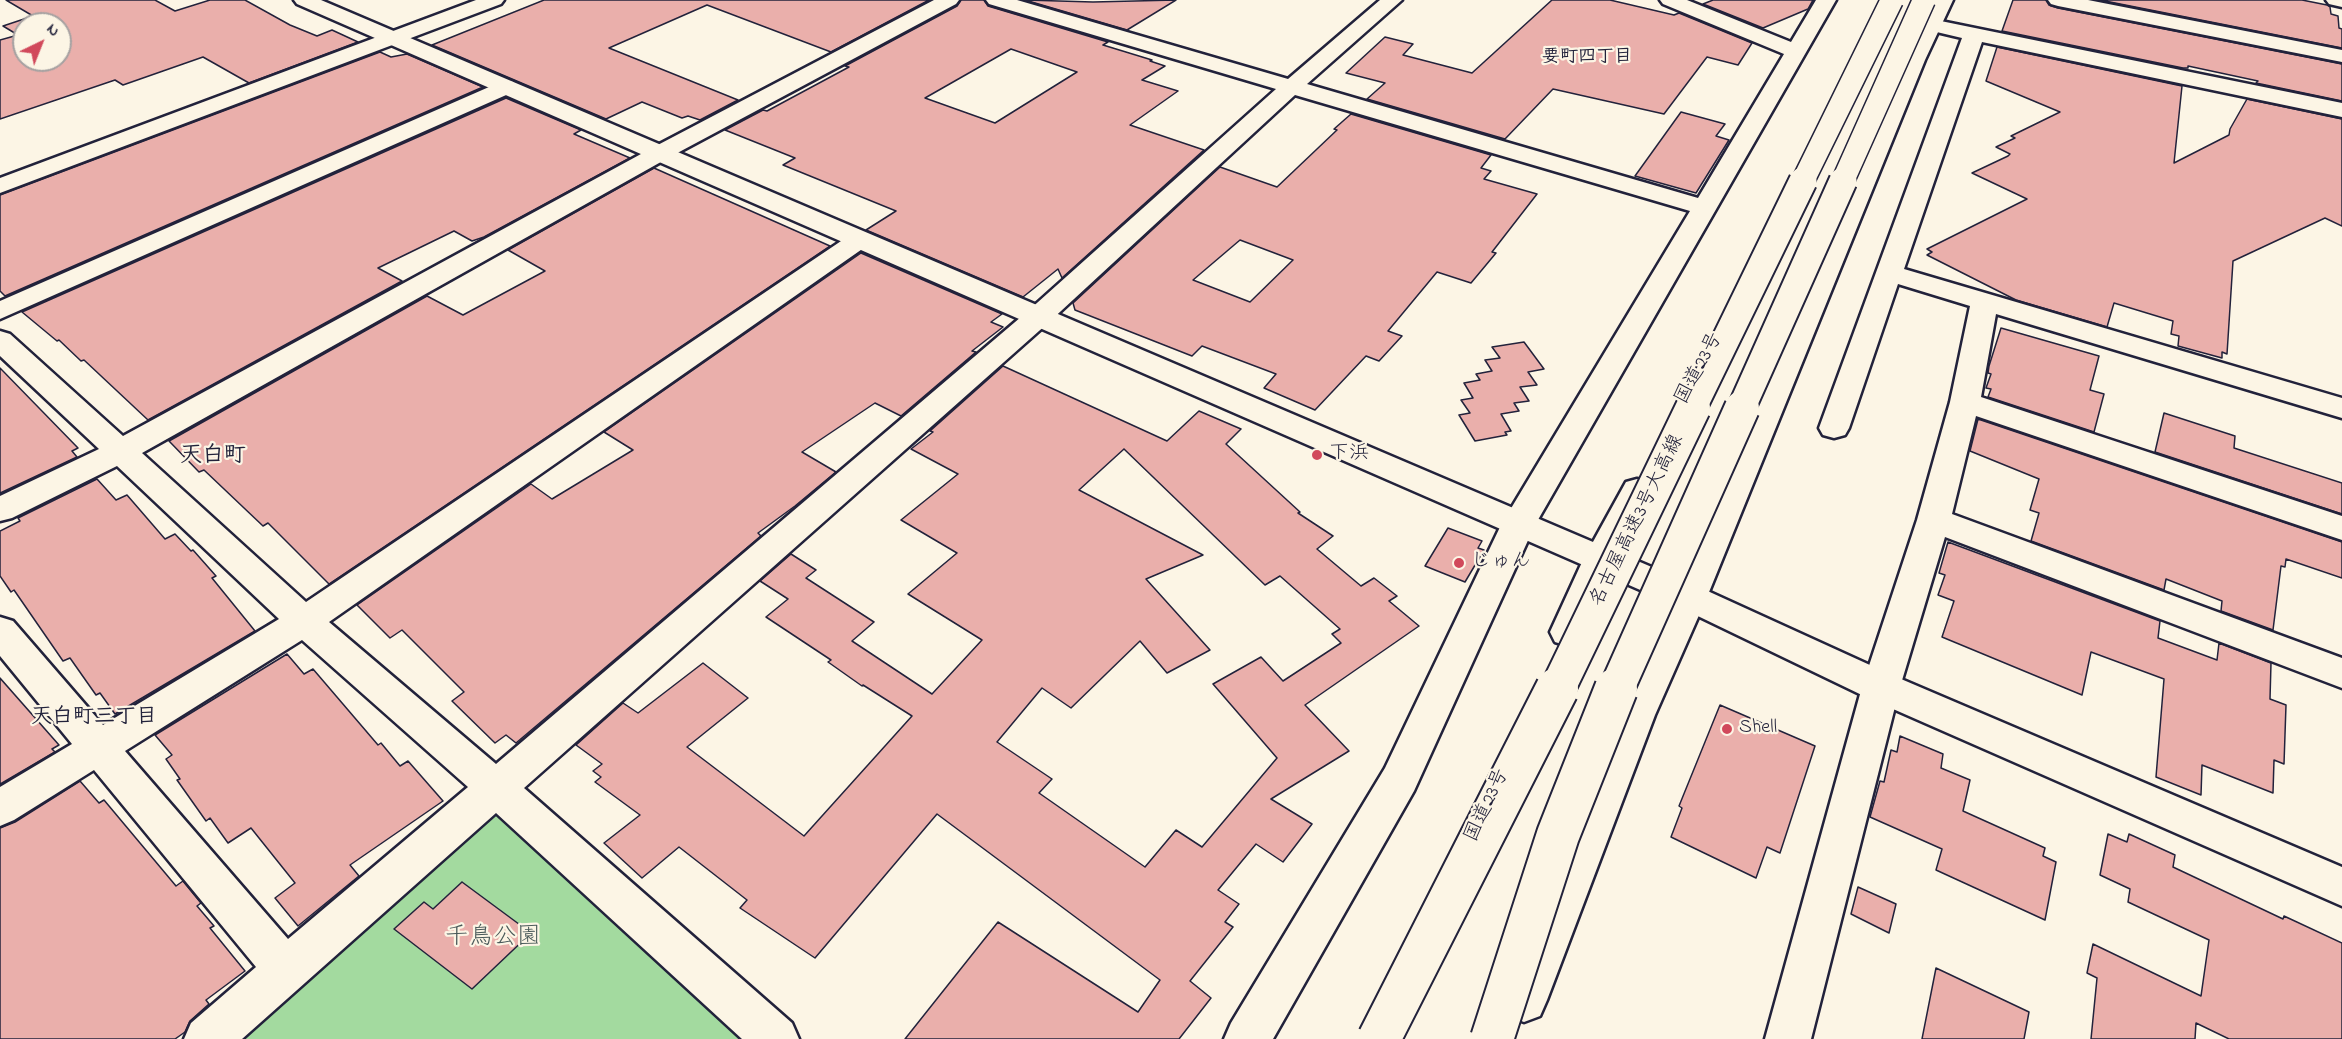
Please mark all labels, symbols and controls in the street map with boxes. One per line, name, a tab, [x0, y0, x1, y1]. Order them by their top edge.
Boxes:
north arrow	[12, 12, 72, 72]
text: N	[41, 18, 65, 43]
district label: 要町四丁目	[1542, 47, 1632, 69]
street label: 国道23号	[1671, 329, 1729, 409]
street label: 名古屋高速3号大高線	[1586, 431, 1690, 611]
place label: 下浜	[1329, 443, 1369, 467]
district label: 天白町	[180, 444, 246, 470]
marker: 下浜	[1310, 448, 1324, 462]
place label: じゅん	[1471, 551, 1531, 575]
marker: じゅん	[1452, 556, 1466, 570]
district label: 天白町三丁目	[31, 706, 157, 732]
place label: Shell	[1739, 717, 1777, 741]
marker: Shell	[1720, 722, 1734, 736]
street label: 国道23号	[1461, 765, 1515, 847]
park label: 千鳥公園	[445, 925, 541, 953]

